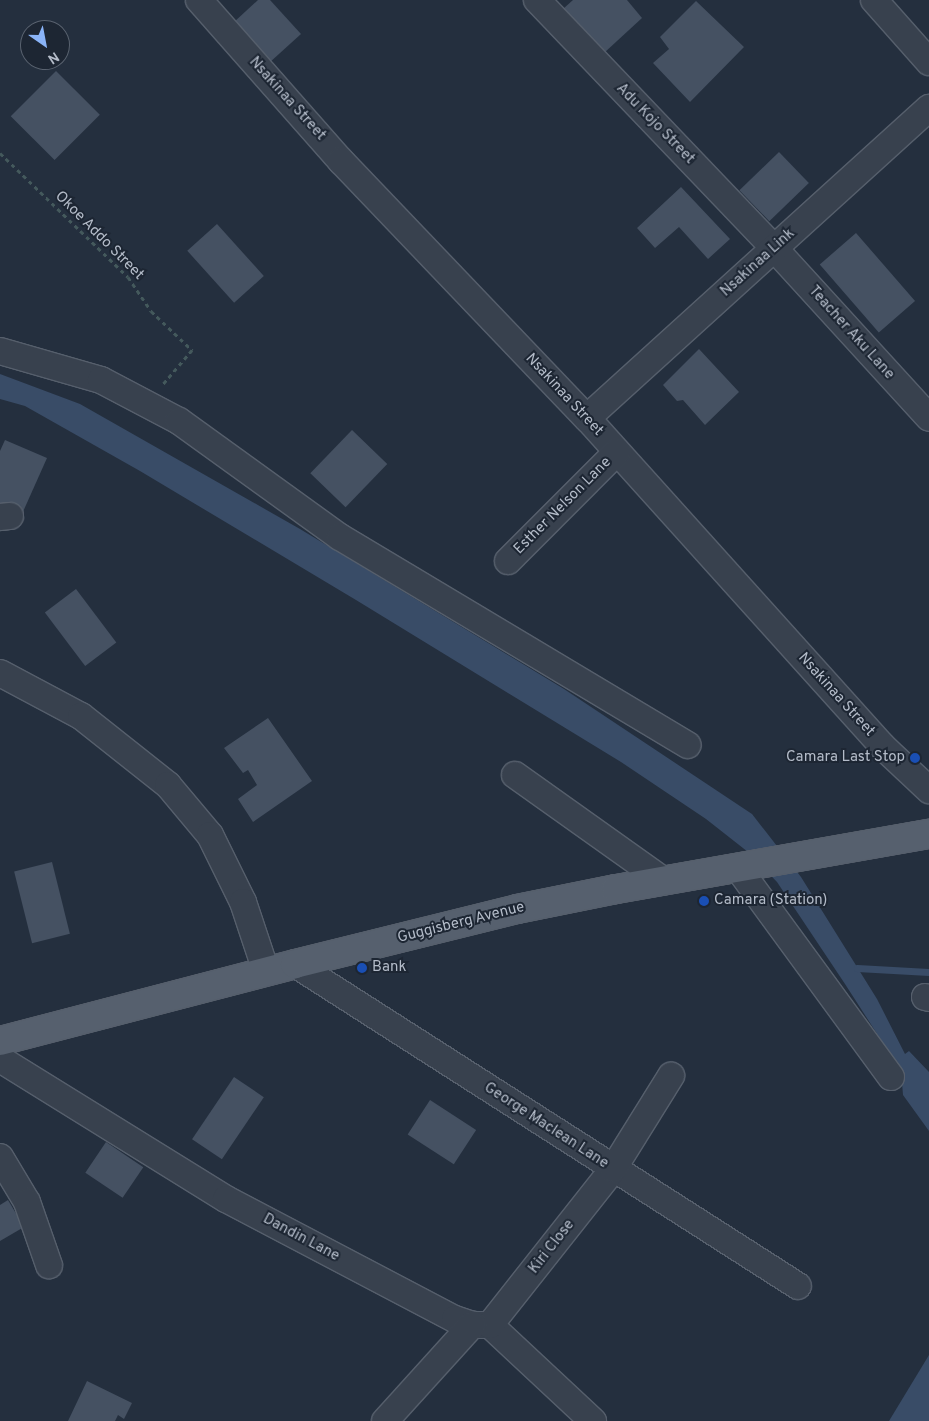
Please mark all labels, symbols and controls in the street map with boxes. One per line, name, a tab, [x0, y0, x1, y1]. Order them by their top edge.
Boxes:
north arrow	[20, 20, 70, 70]
text: N	[44, 47, 62, 67]
street label: Nsakinaa Street	[245, 54, 329, 144]
street label: Adu Kojo Street	[612, 80, 698, 168]
street label: Okoe Addo Street	[51, 188, 147, 284]
street label: Nsakinaa Link	[717, 225, 799, 301]
street label: Teacher Aku Lane	[804, 282, 898, 384]
street label: Nsakinaa Street	[521, 350, 607, 440]
street label: Esther Nelson Lane	[511, 454, 615, 558]
street label: Nsakinaa Street	[794, 650, 878, 740]
place label: Camara Last Stop	[786, 749, 905, 767]
marker: Camara Last Stop	[909, 752, 921, 764]
place label: Camara (Station)	[714, 892, 827, 910]
marker: Camara (Station)	[698, 895, 710, 907]
street label: Guggisberg Avenue	[395, 898, 527, 948]
place label: Bank	[372, 959, 406, 977]
marker: Bank	[356, 962, 368, 974]
street label: George Maclean Lane	[480, 1079, 612, 1173]
street label: Dandin Lane	[260, 1210, 342, 1266]
street label: Kiri Close	[525, 1216, 579, 1278]

